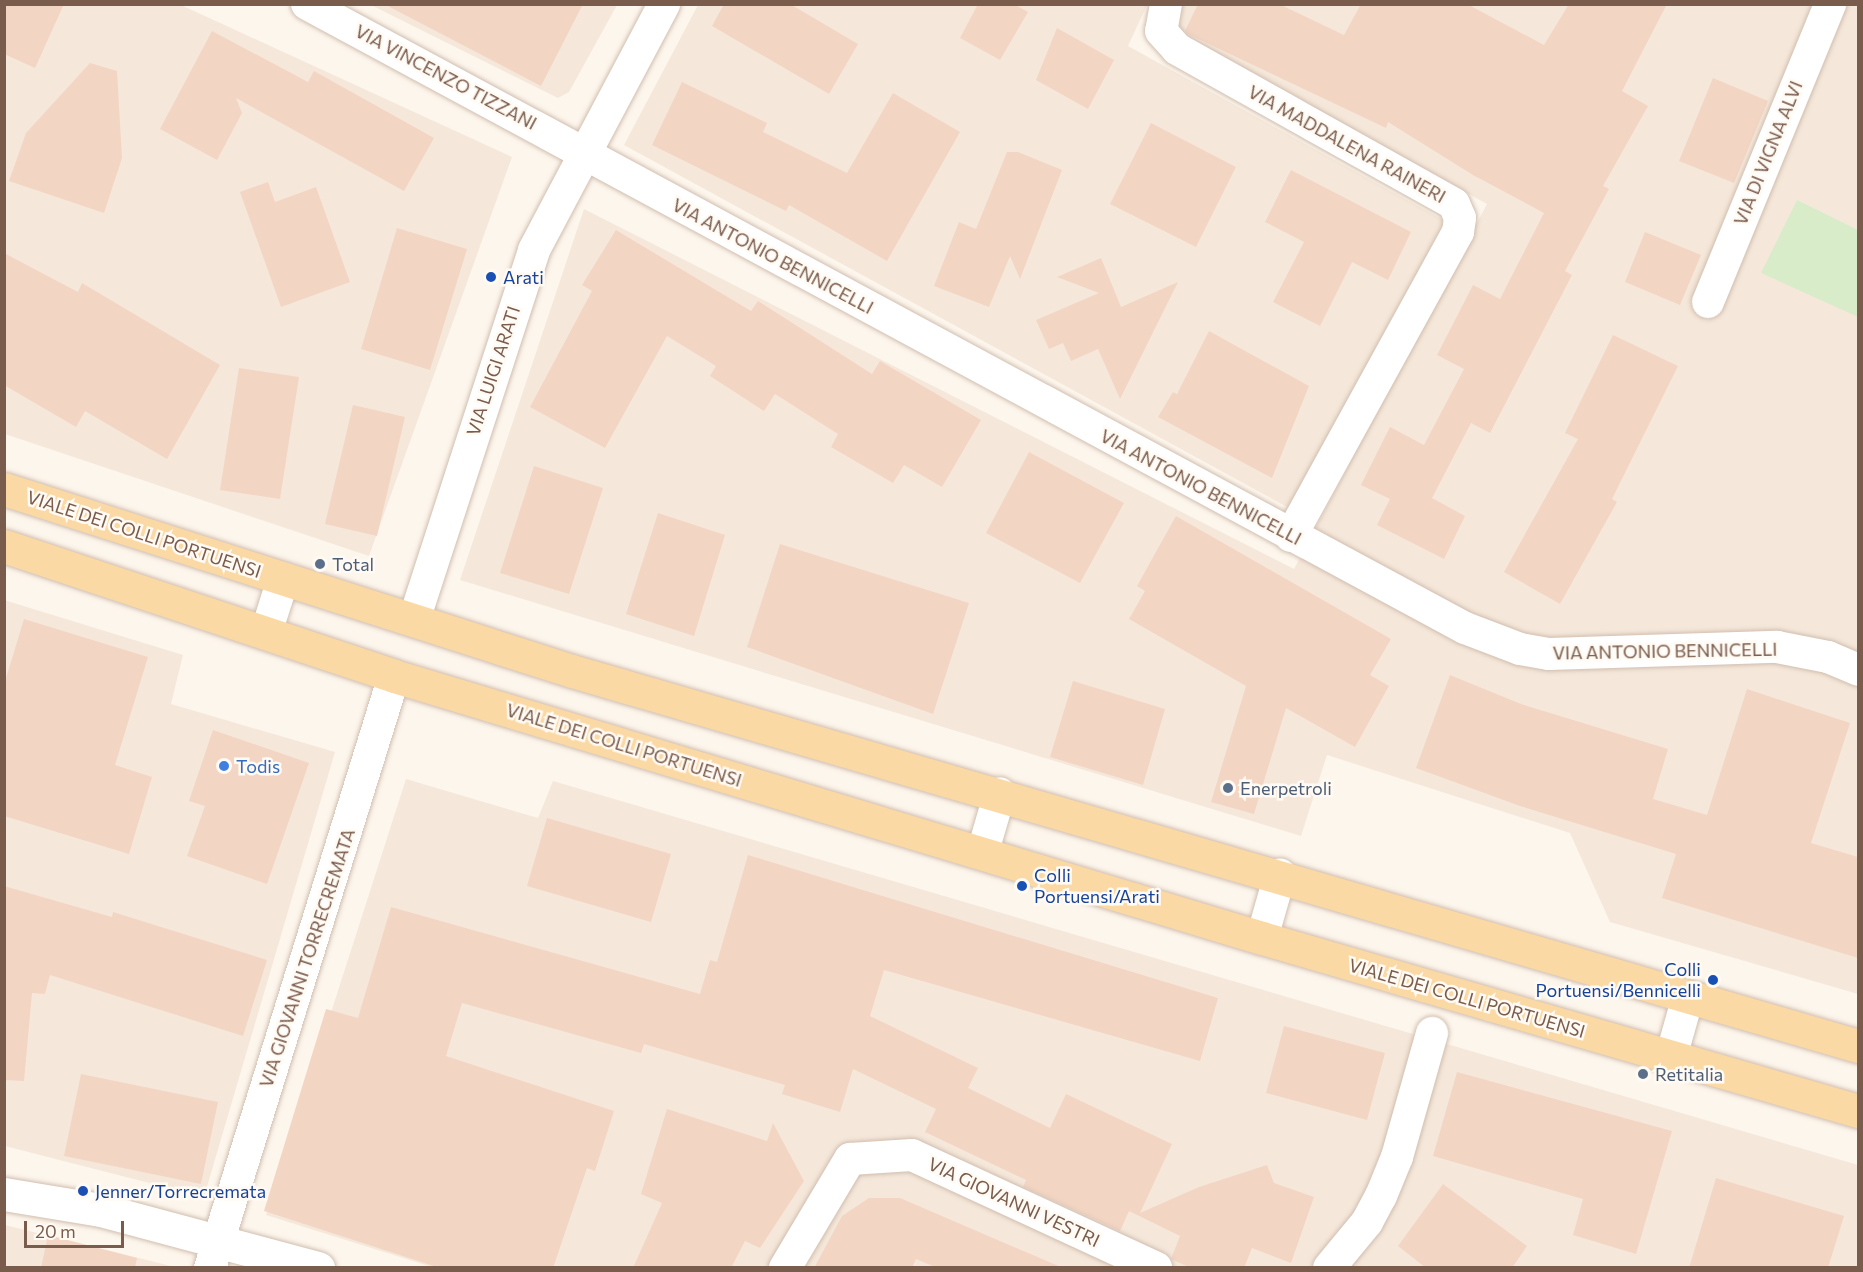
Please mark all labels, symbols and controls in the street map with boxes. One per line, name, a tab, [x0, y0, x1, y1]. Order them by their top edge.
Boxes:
street label: VIA VINCENZO TIZZANI	[352, 20, 540, 134]
street label: VIA DI VIGNA ALVI	[1729, 78, 1807, 228]
street label: VIA MADDALENA RAINERI	[1244, 81, 1450, 207]
street label: VIA ANTONIO BENNICELLI	[669, 194, 877, 318]
place label: Arati	[503, 266, 544, 288]
marker: Arati	[484, 270, 498, 284]
street label: VIA LUIGI ARATI	[462, 303, 524, 439]
street label: VIA ANTONIO BENNICELLI	[1097, 425, 1305, 549]
street label: VIALE DEI COLLI PORTUENSI	[24, 486, 264, 582]
place label: Total	[332, 553, 374, 575]
marker: Total	[313, 557, 327, 571]
street label: VIA ANTONIO BENNICELLI	[1552, 638, 1778, 664]
street label: VIALE DEI COLLI PORTUENSI	[504, 699, 744, 791]
place label: Todis	[236, 755, 280, 777]
marker: Todis	[217, 759, 231, 773]
place label: Enerpetroli	[1240, 777, 1332, 799]
marker: Enerpetroli	[1221, 781, 1235, 795]
street label: VIA GIOVANNI TORRECREMATA	[255, 826, 359, 1090]
place label: Colli Portuensi/Arati	[1034, 865, 1160, 908]
marker: Colli Portuensi/Arati	[1015, 879, 1029, 893]
street label: VIALE DEI COLLI PORTUENSI	[1346, 954, 1588, 1042]
place label: Colli Portuensi/Bennicelli	[1535, 959, 1701, 1002]
marker: Colli Portuensi/Bennicelli	[1706, 973, 1720, 987]
place label: Retitalia	[1655, 1063, 1723, 1085]
marker: Retitalia	[1636, 1067, 1650, 1081]
street label: VIA GIOVANNI VESTRI	[925, 1153, 1103, 1251]
place label: Jenner/Torrecremata	[95, 1180, 266, 1202]
marker: Jenner/Torrecremata	[76, 1184, 90, 1198]
scale bar	[27, 1209, 128, 1247]
text: 20 m	[35, 1220, 76, 1242]

